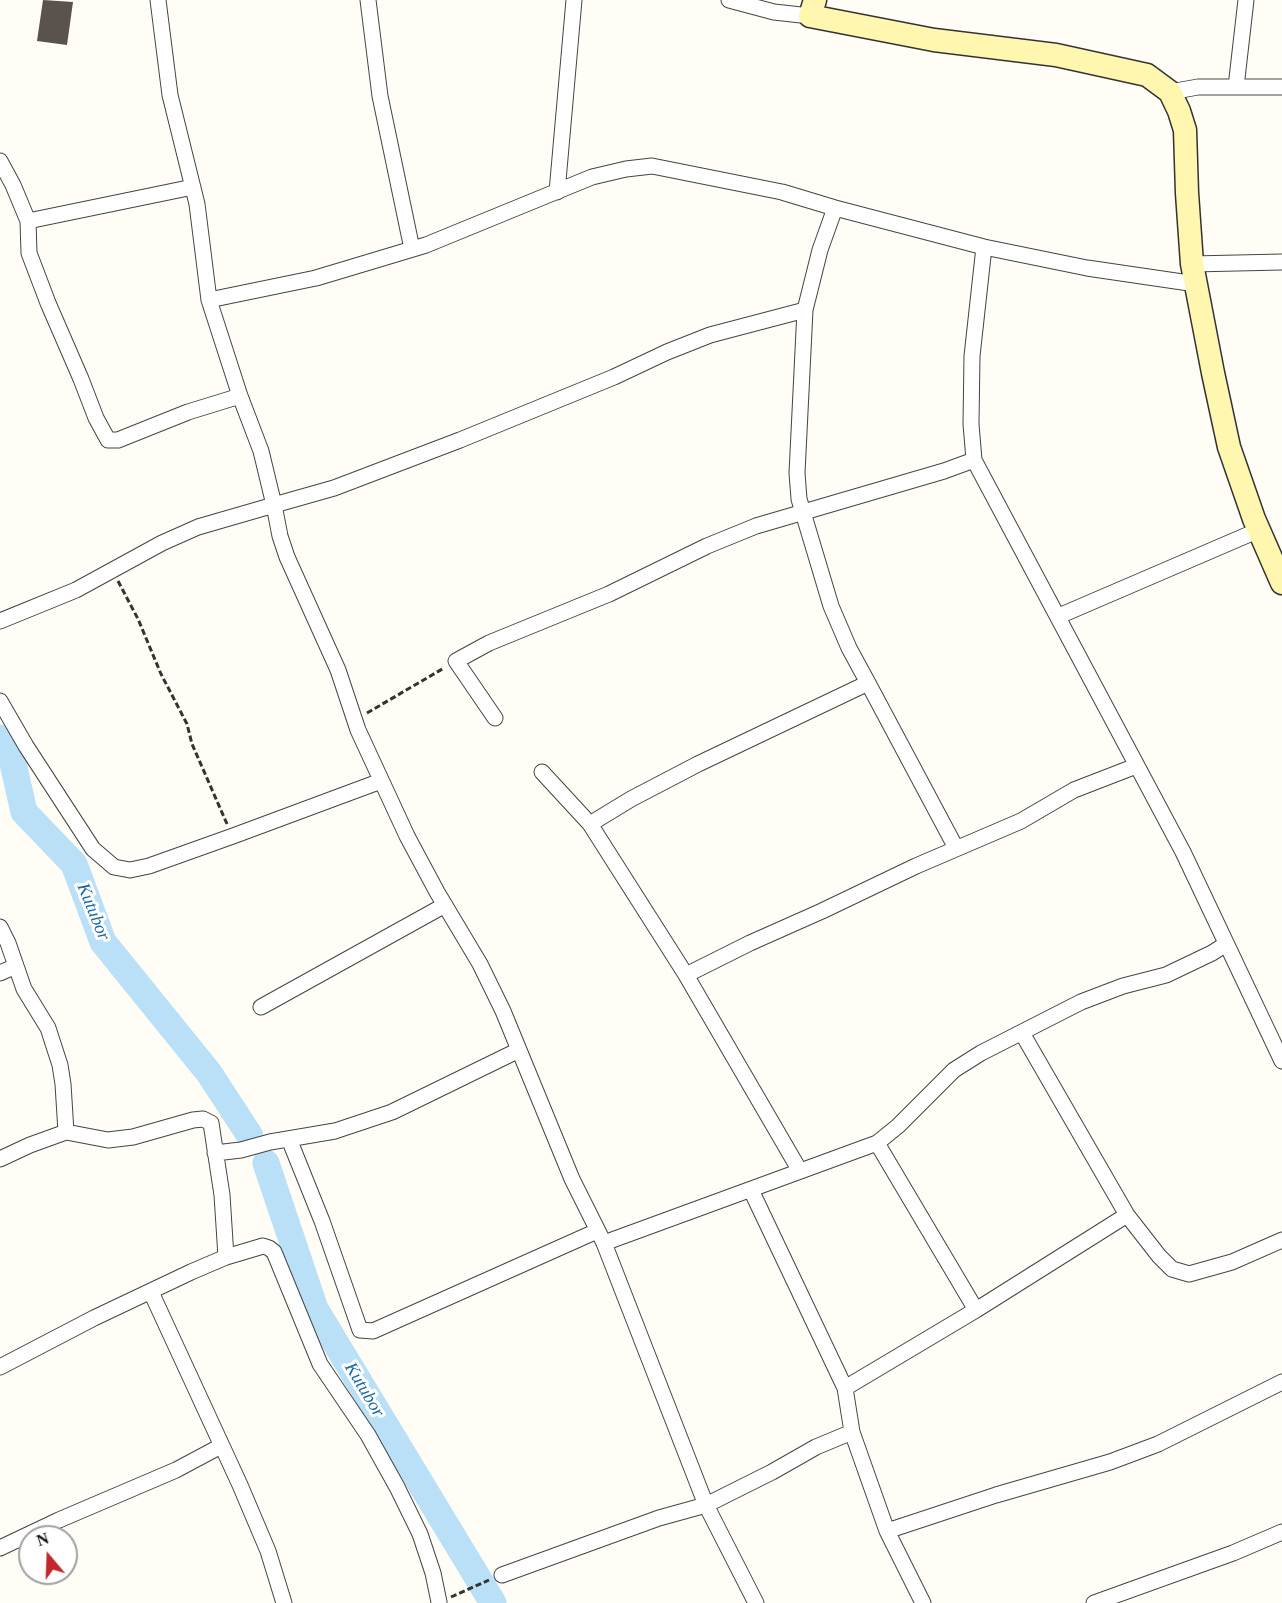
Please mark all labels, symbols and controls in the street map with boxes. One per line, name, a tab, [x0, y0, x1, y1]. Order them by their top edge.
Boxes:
water label: Kutubor	[72, 880, 114, 944]
water label: Kutubor	[339, 1359, 389, 1421]
north arrow	[18, 1525, 78, 1585]
text: N	[34, 1529, 51, 1549]

